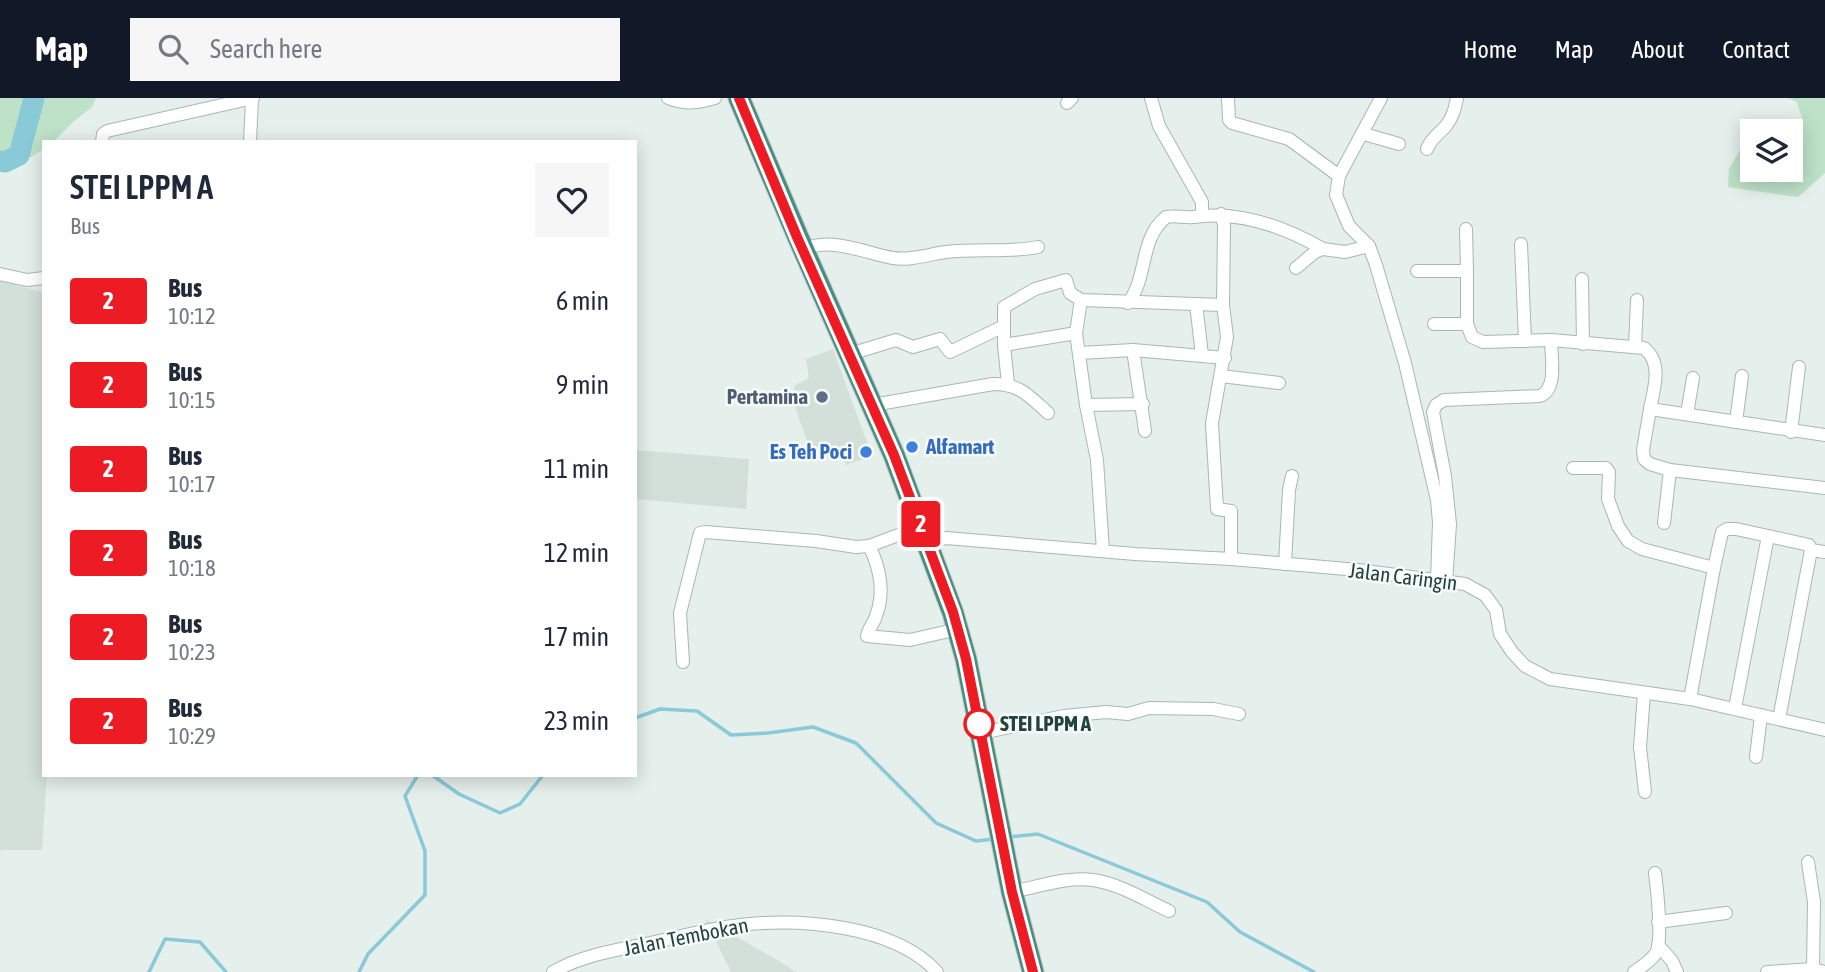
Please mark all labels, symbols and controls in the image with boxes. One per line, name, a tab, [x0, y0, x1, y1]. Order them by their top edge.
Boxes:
search box	[130, 18, 620, 81]
text: Map	[35, 30, 88, 68]
icon: search	[154, 30, 192, 68]
text: Search here	[210, 34, 322, 64]
text: Home	[1463, 36, 1517, 63]
text: Map	[1555, 36, 1593, 63]
text: About	[1631, 36, 1684, 63]
text: Contact	[1722, 36, 1790, 63]
map controls	[1740, 119, 1803, 182]
button: layers	[1740, 119, 1803, 182]
button: heart	[535, 163, 609, 237]
text: STEI LPPM A	[70, 168, 213, 206]
text: Bus	[70, 213, 100, 239]
text: Bus	[168, 273, 202, 303]
text: 6 min	[556, 286, 609, 316]
text: 2	[103, 287, 114, 314]
text: 10:12	[168, 303, 216, 329]
text: Bus	[168, 357, 202, 387]
text: 9 min	[556, 370, 609, 400]
text: 2	[103, 371, 114, 398]
place label: Pertamina	[727, 384, 808, 408]
text: 10:15	[168, 387, 216, 413]
marker: Pertamina	[814, 389, 830, 405]
place label: Alfamart	[925, 434, 994, 458]
place label: Es Teh Poci	[770, 439, 852, 463]
marker: Alfamart	[904, 439, 920, 455]
text: Bus	[168, 441, 202, 471]
marker: Es Teh Poci	[858, 444, 874, 460]
text: 11 min	[544, 454, 609, 484]
text: 2	[103, 455, 114, 482]
text: 10:17	[168, 471, 216, 497]
line badge: 2	[898, 501, 944, 547]
text: 2	[915, 510, 927, 537]
text: Bus	[168, 525, 202, 555]
text: 12 min	[544, 538, 609, 568]
text: 2	[103, 539, 114, 566]
text: 10:18	[168, 555, 216, 581]
street label: Jalan Caringin	[1347, 557, 1459, 595]
text: Bus	[168, 609, 202, 639]
text: 17 min	[544, 622, 609, 652]
text: 2	[103, 623, 114, 650]
text: 10:23	[168, 639, 216, 665]
text: Bus	[168, 693, 202, 723]
text: 23 min	[544, 706, 609, 736]
text: 2	[103, 707, 114, 734]
marker: STEI LPPM A	[964, 709, 994, 739]
place label: STEI LPPM A	[1000, 711, 1092, 735]
text: 10:29	[168, 723, 216, 749]
street label: Jalan Tembokan	[621, 912, 750, 960]

